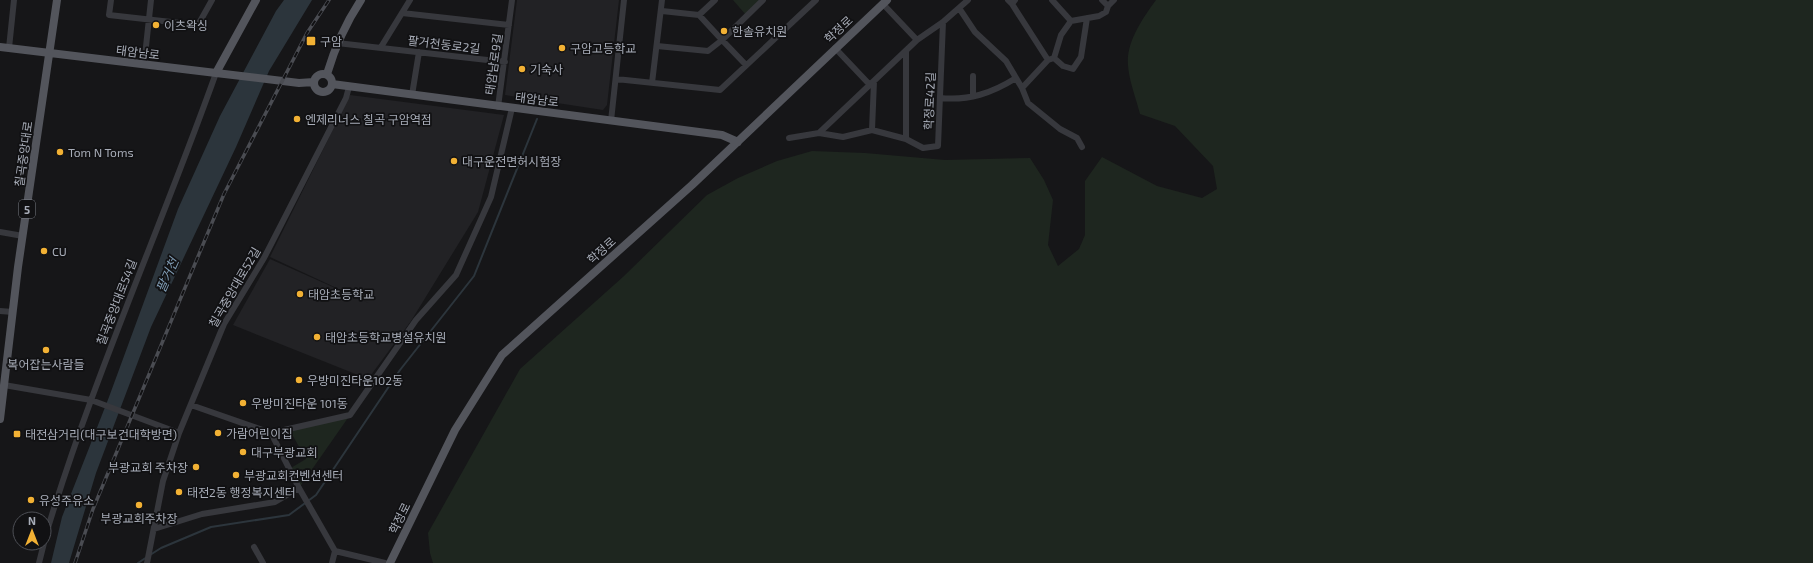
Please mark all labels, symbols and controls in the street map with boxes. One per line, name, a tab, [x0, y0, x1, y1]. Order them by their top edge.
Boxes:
street label: 학정로	[821, 13, 855, 45]
place label: 이츠왁싱	[164, 18, 208, 32]
marker: 이츠왁싱	[151, 20, 161, 30]
place label: 한솔유치원	[732, 24, 787, 38]
marker: 한솔유치원	[719, 26, 729, 36]
street label: 태암남로9길	[482, 32, 504, 96]
street label: 팔거천동로2길	[407, 33, 481, 55]
place label: 구암	[320, 34, 342, 48]
marker: 구암	[305, 35, 317, 47]
place label: 구암고등학교	[570, 41, 636, 55]
street label: 태암남로	[115, 42, 161, 62]
marker: 구암고등학교	[557, 43, 567, 53]
place label: 기숙사	[530, 62, 563, 76]
marker: 기숙사	[517, 64, 527, 74]
street label: 학정로42길	[921, 72, 937, 130]
street label: 태암남로	[514, 89, 560, 109]
place label: 엔제리너스 칠곡 구암역점	[305, 112, 432, 126]
marker: 엔제리너스 칠곡 구암역점	[292, 114, 302, 124]
street label: 칠곡중앙대로	[11, 120, 35, 188]
place label: Tom N Toms	[68, 145, 134, 159]
marker: Tom N Toms	[55, 147, 65, 157]
place label: 대구운전면허시험장	[462, 154, 561, 168]
marker: 대구운전면허시험장	[449, 156, 459, 166]
road number: 5	[19, 200, 35, 218]
street label: 학정로	[584, 234, 618, 266]
place label: CU	[52, 244, 67, 258]
street label: 칠곡중앙대로52길	[205, 244, 263, 330]
marker: CU	[39, 246, 49, 256]
water label: 팔거천	[152, 254, 182, 295]
street label: 칠곡중앙대로54길	[93, 257, 139, 347]
place label: 태암초등학교	[308, 287, 374, 301]
marker: 태암초등학교	[295, 289, 305, 299]
place label: 태암초등학교병설유치원	[325, 330, 446, 344]
marker: 태암초등학교병설유치원	[312, 332, 322, 342]
marker: 복어잡는사람들	[41, 345, 51, 355]
place label: 복어잡는사람들	[7, 357, 85, 371]
place label: 우방미진타운102동	[307, 373, 403, 387]
marker: 우방미진타운102동	[294, 375, 304, 385]
place label: 우방미진타운 101동	[251, 396, 348, 410]
marker: 우방미진타운 101동	[238, 398, 248, 408]
place label: 가람어린이집	[226, 426, 292, 440]
place label: 태전삼거리(대구보건대학방면)	[25, 427, 177, 441]
marker: 가람어린이집	[213, 428, 223, 438]
marker: 태전삼거리(대구보건대학방면)	[12, 429, 22, 439]
place label: 대구부광교회	[251, 445, 317, 459]
marker: 대구부광교회	[238, 447, 248, 457]
place label: 부광교회 주차장	[108, 460, 188, 474]
marker: 부광교회 주차장	[191, 462, 201, 472]
place label: 부광교회컨벤션센터	[244, 468, 343, 482]
marker: 부광교회컨벤션센터	[231, 470, 241, 480]
place label: 태전2동 행정복지센터	[187, 485, 296, 499]
marker: 태전2동 행정복지센터	[174, 487, 184, 497]
place label: 유성주유소	[39, 493, 94, 507]
marker: 유성주유소	[26, 495, 36, 505]
marker: 부광교회주차장	[134, 500, 144, 510]
street label: 학정로	[385, 500, 413, 536]
north arrow	[12, 511, 52, 551]
place label: 부광교회주차장	[100, 511, 178, 525]
text: N	[28, 514, 36, 527]

